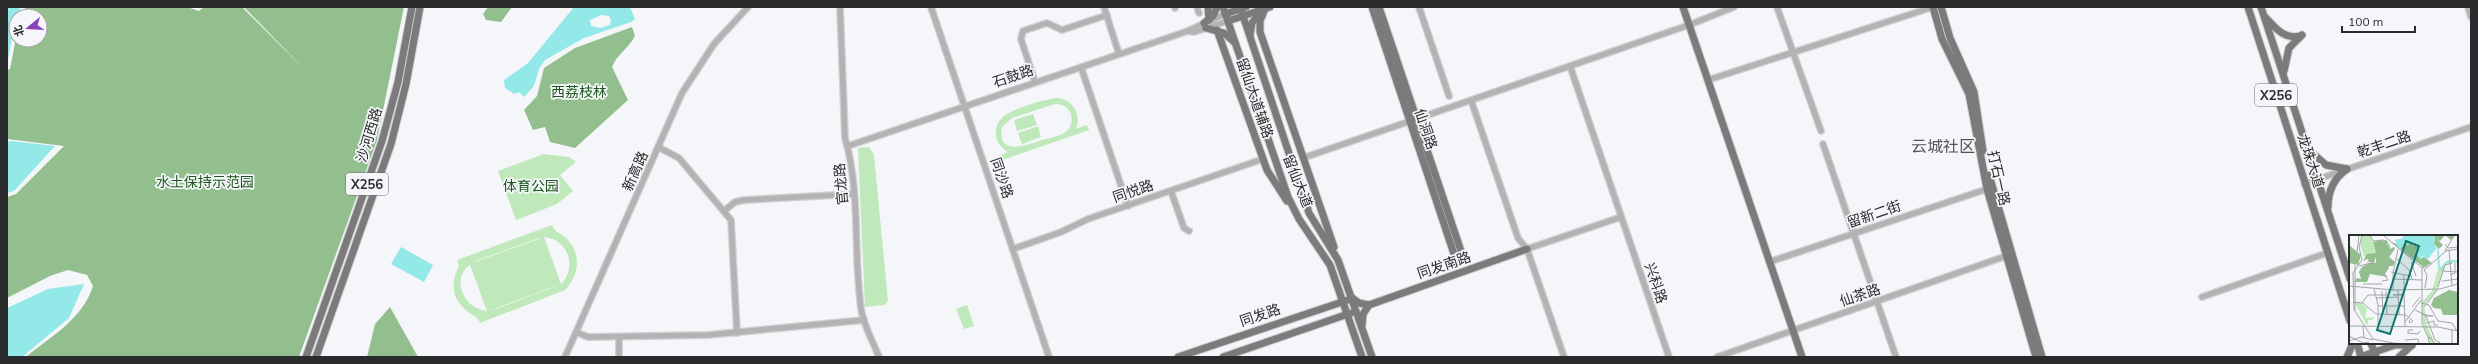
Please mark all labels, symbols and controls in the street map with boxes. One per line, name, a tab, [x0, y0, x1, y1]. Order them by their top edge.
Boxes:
north arrow	[8, 8, 48, 48]
scale bar	[2342, 8, 2415, 34]
text: 100 m	[2348, 14, 2383, 29]
text: 北	[10, 24, 27, 38]
street label: 留仙大道辅路	[1233, 55, 1277, 141]
street label: 石鼓路	[990, 61, 1036, 91]
park label: 西荔枝林	[551, 83, 607, 101]
road number: X256	[2255, 84, 2297, 106]
street label: 沙河西路	[352, 106, 386, 164]
street label: 仙洞路	[1411, 106, 1441, 152]
street label: 乾丰二路	[2355, 126, 2413, 162]
street label: 龙珠大道	[2294, 132, 2328, 190]
district label: 云城社区	[1911, 136, 1975, 156]
street label: 新高路	[618, 148, 652, 194]
street label: 打石一路	[1984, 149, 2014, 207]
street label: 留仙大道	[1279, 152, 1317, 210]
street label: 同沙路	[987, 155, 1017, 201]
street label: 官龙路	[830, 162, 852, 206]
park label: 水土保持示范园	[156, 173, 254, 191]
road number: X256	[346, 173, 388, 195]
street label: 同悦路	[1110, 176, 1156, 206]
park label: 体育公园	[503, 177, 559, 195]
street label: 留新二街	[1845, 196, 1903, 232]
inset map	[2349, 235, 2458, 344]
street label: 同发南路	[1415, 247, 1473, 283]
street label: 兴科路	[1641, 260, 1671, 306]
street label: 仙茶路	[1837, 280, 1883, 310]
street label: 同发路	[1237, 300, 1283, 330]

